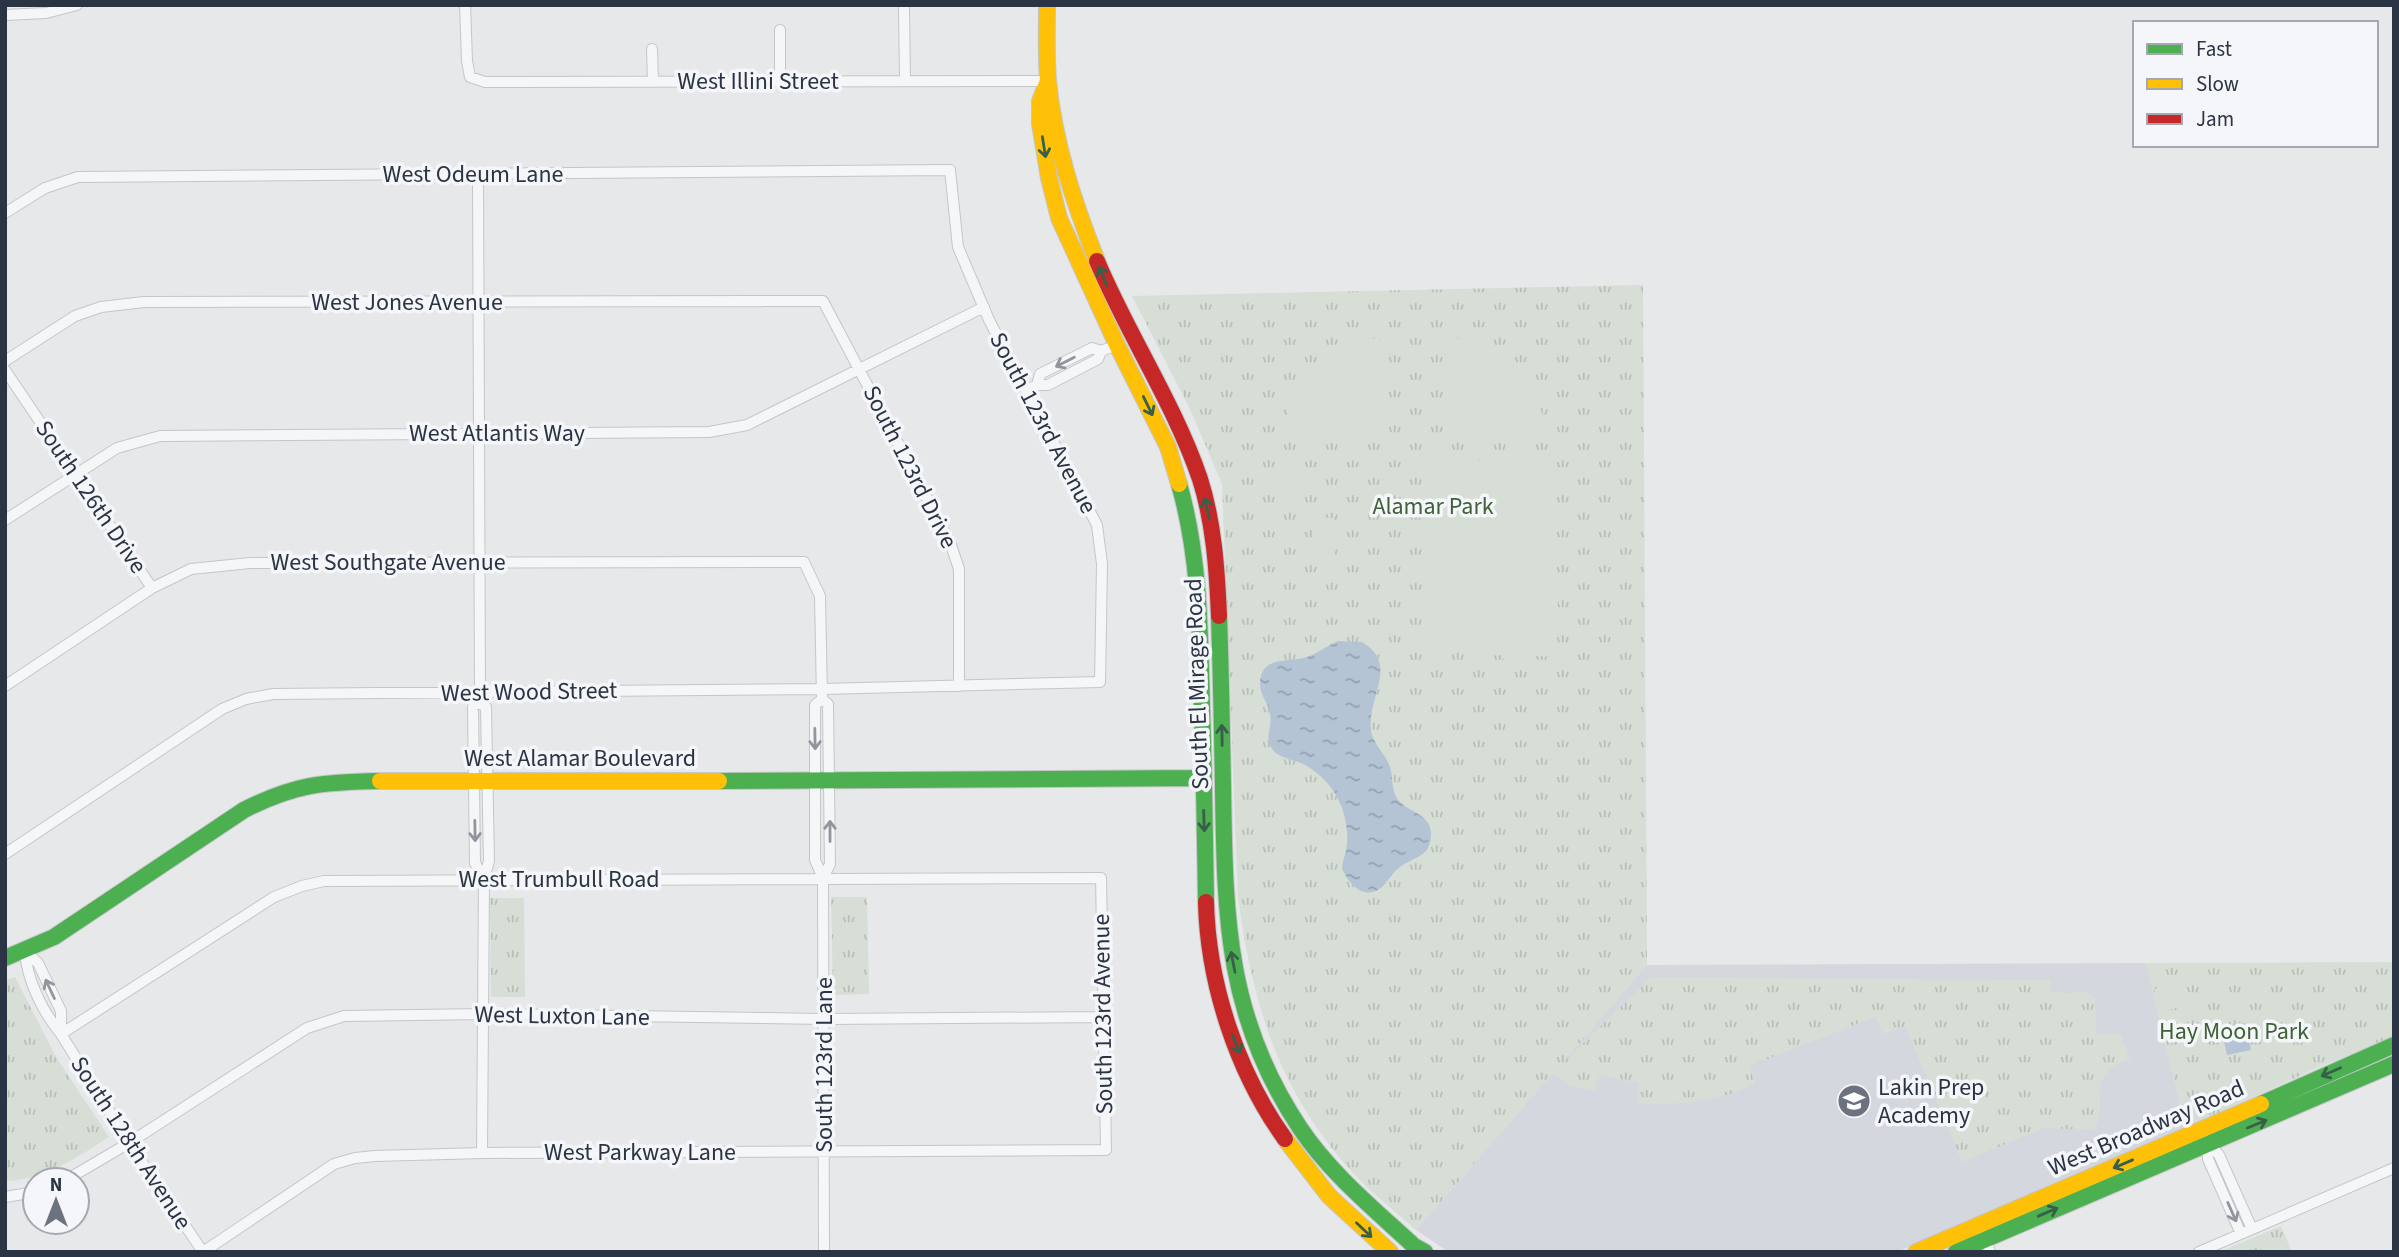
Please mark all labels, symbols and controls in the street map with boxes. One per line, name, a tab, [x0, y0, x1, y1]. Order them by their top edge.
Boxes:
legend	[2133, 21, 2378, 147]
text: Fast	[2196, 34, 2232, 64]
street label: West Illini Street	[677, 64, 839, 99]
text: Slow	[2196, 69, 2239, 99]
text: Jam	[2196, 104, 2234, 134]
one-way arrow	[1038, 135, 1051, 158]
street label: West Odeum Lane	[383, 157, 563, 192]
one-way arrow	[1096, 265, 1109, 287]
street label: West Jones Avenue	[311, 285, 503, 320]
street label: South 123rd Avenue	[980, 326, 1106, 520]
one-way arrow	[1055, 355, 1076, 369]
street label: South 123rd Drive	[854, 379, 966, 555]
one-way arrow	[1141, 395, 1155, 416]
street label: South 126th Drive	[27, 413, 155, 581]
street label: West Atlantis Way	[409, 416, 585, 451]
park label: Alamar Park	[1372, 489, 1494, 524]
one-way arrow	[1199, 497, 1213, 520]
street label: West Southgate Avenue	[270, 545, 506, 580]
street label: South El Mirage Road	[1176, 578, 1218, 790]
street label: West Wood Street	[441, 673, 617, 711]
one-way arrow	[1215, 723, 1229, 746]
one-way arrow	[809, 727, 822, 750]
street label: West Alamar Boulevard	[464, 741, 696, 776]
one-way arrow	[1198, 809, 1211, 832]
one-way arrow	[468, 819, 481, 842]
one-way arrow	[823, 820, 837, 843]
street label: West Trumbull Road	[458, 862, 660, 897]
street label: South 123rd Avenue	[1084, 913, 1122, 1115]
one-way arrow	[1226, 951, 1240, 974]
street label: South 123rd Lane	[807, 977, 842, 1153]
one-way arrow	[43, 979, 56, 1000]
street label: West Luxton Lane	[474, 997, 650, 1035]
park label: Hay Moon Park	[2159, 1014, 2309, 1049]
one-way arrow	[1230, 1033, 1243, 1055]
street label: South 128th Avenue	[62, 1049, 200, 1237]
one-way arrow	[2321, 1066, 2342, 1079]
place label: Lakin Prep Academy	[1878, 1070, 1984, 1133]
street label: West Broadway Road	[2042, 1071, 2250, 1185]
school or university icon: Lakin Prep Academy	[1835, 1082, 1873, 1120]
one-way arrow	[2246, 1117, 2268, 1130]
street label: West Parkway Lane	[544, 1135, 736, 1170]
one-way arrow	[2113, 1158, 2134, 1171]
north arrow	[21, 1166, 91, 1236]
text: N	[50, 1172, 62, 1199]
one-way arrow	[2226, 1201, 2239, 1222]
one-way arrow	[2037, 1205, 2058, 1218]
one-way arrow	[1355, 1221, 1372, 1238]

